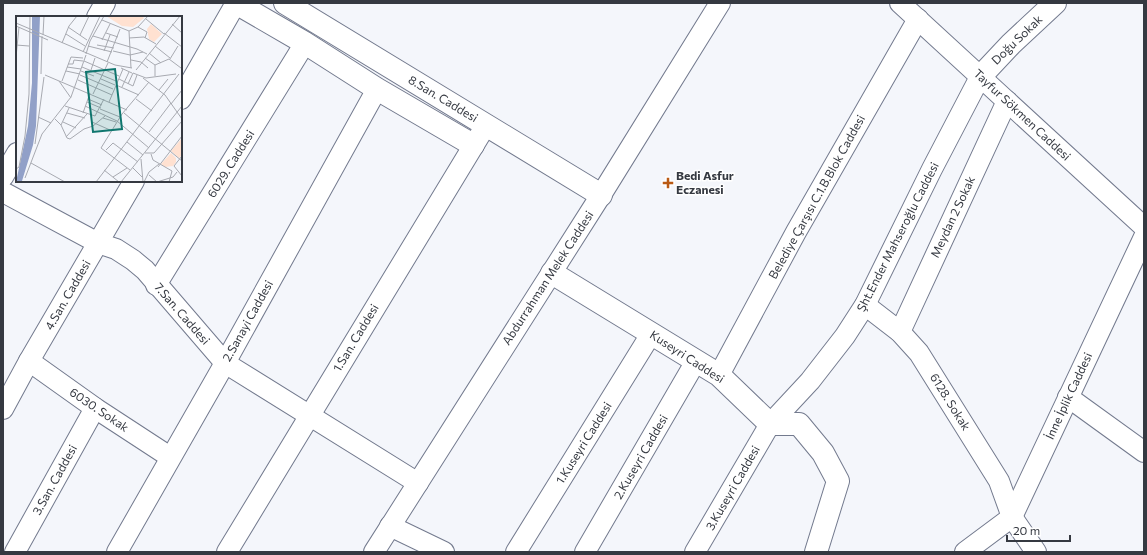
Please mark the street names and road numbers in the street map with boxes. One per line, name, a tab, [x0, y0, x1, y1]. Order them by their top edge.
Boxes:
street label: Doğu Sokak	[988, 11, 1045, 67]
street label: Tayfur Sökmen Caddesi	[971, 66, 1074, 163]
street label: 8.San. Caddesi	[406, 72, 481, 124]
street label: Belediye Çarşısı C.1.B.Blok Caddesi	[765, 112, 867, 281]
street label: 6029. Caddesi	[204, 127, 257, 200]
street label: Şht.Ender Mahseroğlu Caddesi	[853, 159, 941, 314]
street label: Meydan 2 Sokak	[927, 173, 977, 260]
street label: Abdurrahman Melek Caddesi	[499, 208, 596, 347]
street label: 4.San. Caddesi	[41, 257, 93, 332]
street label: 2.Sanayi Caddesi	[219, 277, 275, 364]
street label: 7.San. Caddesi	[152, 280, 213, 347]
street label: 1.San. Caddesi	[329, 301, 381, 374]
street label: Kuseyri Caddesi	[648, 327, 727, 385]
street label: İnne İplik Caddesi	[1042, 350, 1094, 441]
street label: 6128. Sokak	[928, 370, 974, 433]
street label: 6030. Sokak	[67, 384, 132, 434]
street label: 1.Kuseyri Caddesi	[552, 399, 614, 486]
street label: 2.Kuseyri Caddesi	[610, 412, 670, 501]
street label: 3.San. Caddesi	[29, 442, 79, 517]
street label: 3.Kuseyri Caddesi	[702, 443, 762, 532]

